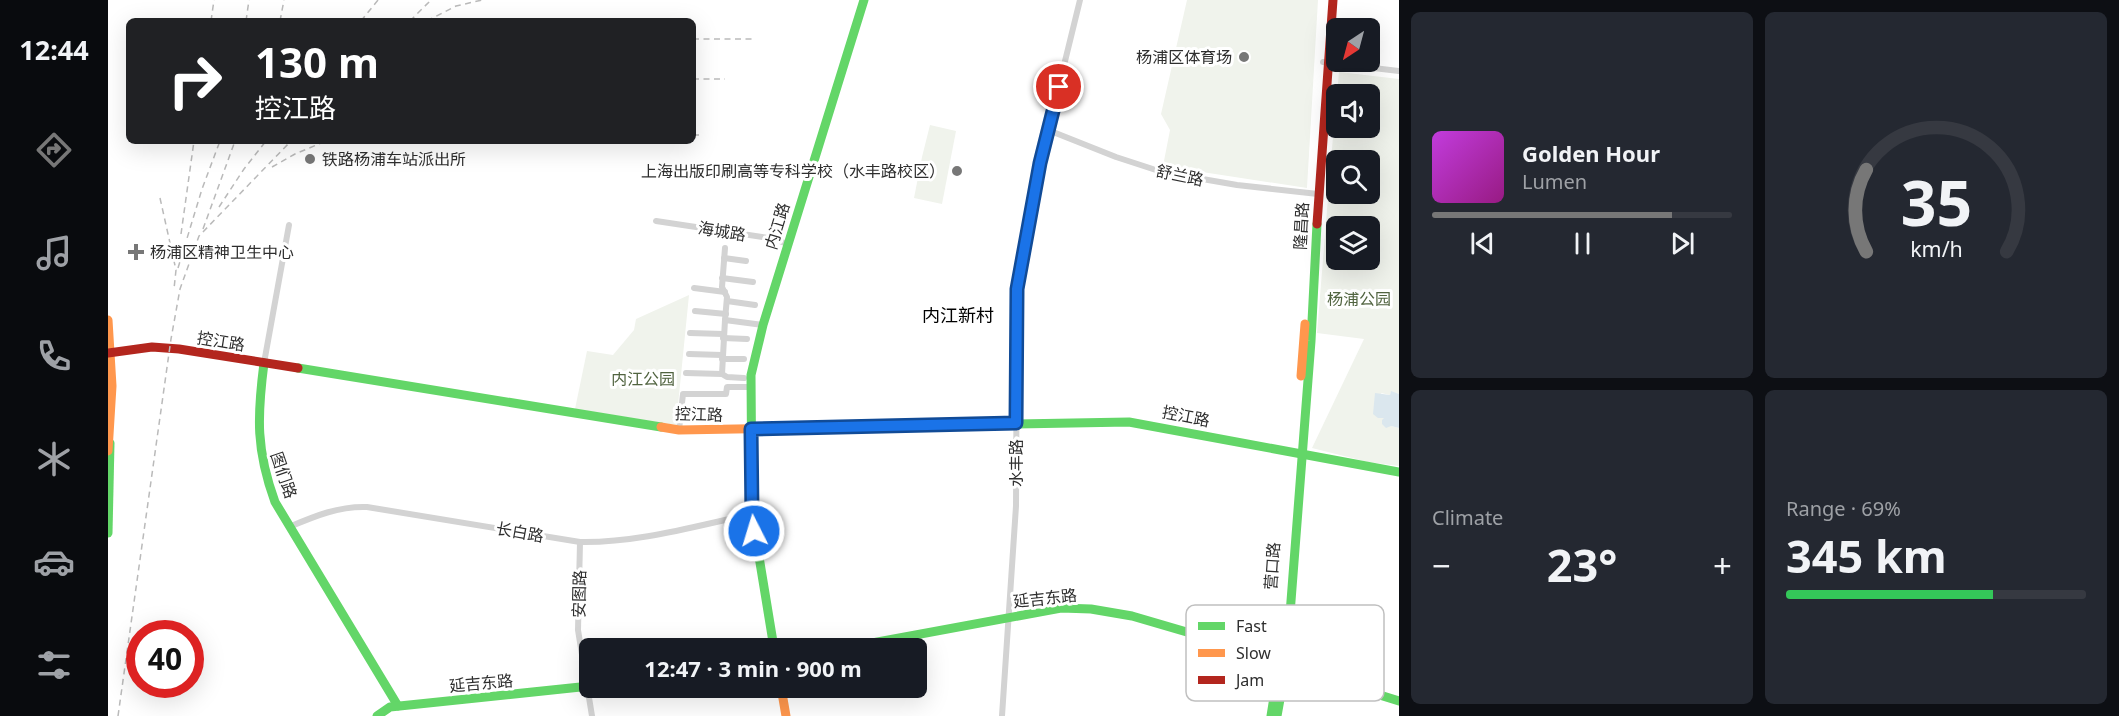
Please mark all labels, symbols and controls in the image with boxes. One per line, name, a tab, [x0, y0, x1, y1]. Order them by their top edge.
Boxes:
north arrow	[1326, 18, 1380, 72]
map controls	[1326, 18, 1380, 270]
text: 12:44	[19, 31, 89, 68]
text: 130 m	[255, 33, 379, 90]
icon: right	[156, 42, 234, 120]
place label: 杨浦区体育场	[1136, 46, 1232, 68]
marker: 杨浦区体育场	[1237, 50, 1251, 64]
pin	[1033, 61, 1084, 112]
icon: arrive	[1042, 70, 1075, 103]
button: sound	[1326, 84, 1380, 138]
text: 控江路	[255, 89, 336, 126]
icon: directions	[33, 129, 75, 171]
text: Golden Hour	[1522, 138, 1660, 168]
place label: 铁路杨浦车站派出所	[322, 148, 466, 170]
button: search	[1326, 150, 1380, 204]
marker: 铁路杨浦车站派出所	[303, 152, 317, 166]
street label: 舒兰路	[1154, 159, 1206, 191]
text: 35	[1900, 159, 1972, 244]
place label: 上海出版印刷高等专科学校（水丰路校区）	[641, 160, 945, 182]
marker: 上海出版印刷高等专科学校（水丰路校区）	[950, 164, 964, 178]
text: Lumen	[1522, 168, 1587, 195]
street label: 内江路	[759, 200, 795, 252]
street label: 隆昌路	[1289, 201, 1313, 251]
street label: 海城路	[697, 216, 747, 246]
button: layers	[1326, 216, 1380, 270]
icon: previous	[1466, 227, 1499, 260]
icon: pause	[1566, 227, 1599, 260]
icon: next	[1666, 227, 1699, 260]
icon: music	[33, 232, 75, 274]
text: km/h	[1910, 235, 1962, 264]
place label: 杨浦区精神卫生中心	[150, 241, 294, 263]
marker: 杨浦区精神卫生中心	[127, 243, 145, 261]
park label: 杨浦公园	[1327, 288, 1391, 310]
district label: 内江新村	[922, 303, 994, 327]
street label: 控江路	[196, 326, 246, 356]
icon: phone	[33, 335, 75, 377]
park label: 内江公园	[611, 368, 675, 390]
street label: 控江路	[1160, 401, 1212, 431]
street label: 控江路	[675, 402, 723, 426]
icon: climate	[33, 438, 75, 480]
street label: 水丰路	[1005, 439, 1027, 487]
street label: 图们路	[266, 449, 302, 501]
text: Range · 69%	[1786, 495, 1901, 522]
position arrow	[722, 499, 786, 563]
text: Climate	[1432, 504, 1503, 531]
street label: 长白路	[494, 517, 546, 547]
text: 345 km	[1786, 525, 1947, 586]
text: 23°	[1547, 534, 1617, 595]
icon: car	[33, 541, 75, 583]
street label: 营口路	[1259, 541, 1285, 591]
text: −	[1432, 543, 1451, 588]
text: +	[1713, 543, 1732, 588]
street label: 安图路	[568, 570, 590, 618]
street label: 延吉东路	[1012, 584, 1078, 612]
legend	[1186, 605, 1384, 701]
text: Fast	[1236, 615, 1267, 637]
speed limit sign: 40	[126, 620, 204, 698]
text: Slow	[1236, 642, 1271, 664]
icon: filters	[33, 644, 75, 686]
text: 12:47 · 3 min · 900 m	[644, 653, 862, 683]
street label: 延吉东路	[448, 669, 514, 697]
text: Jam	[1234, 669, 1264, 691]

